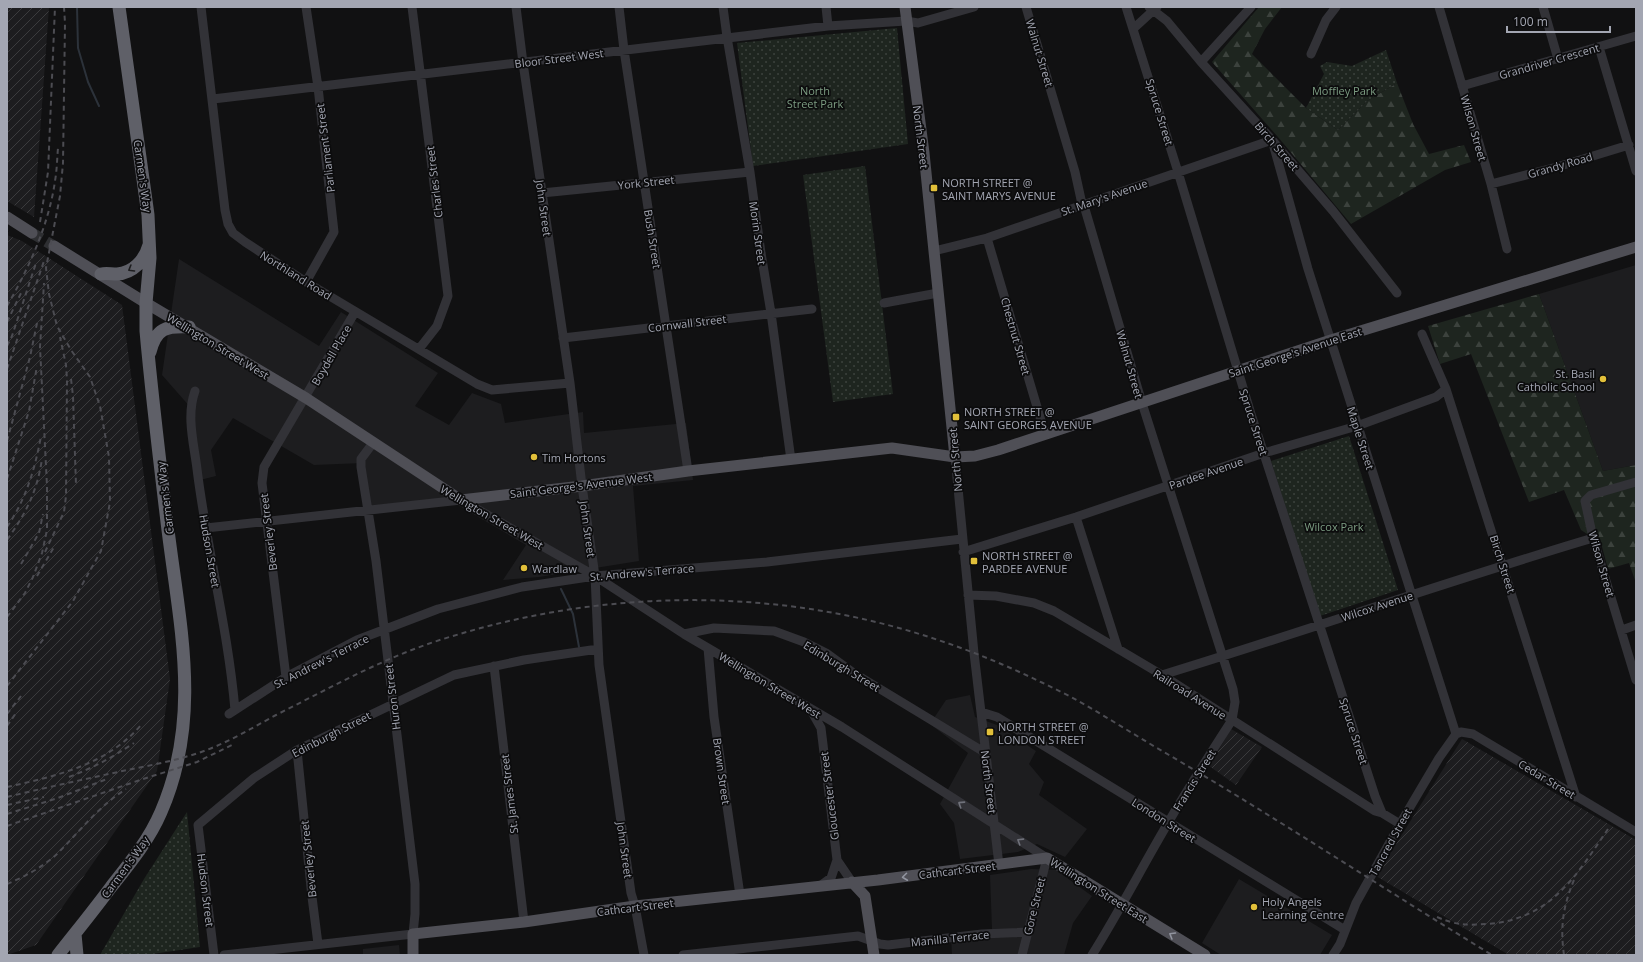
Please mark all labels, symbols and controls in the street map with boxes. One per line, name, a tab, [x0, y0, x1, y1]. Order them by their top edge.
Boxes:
scale bar	[1507, 8, 1610, 34]
text: 100 m	[1513, 13, 1548, 30]
street label: Walnut Street	[1023, 17, 1057, 89]
street label: Grandriver Crescent	[1497, 40, 1601, 82]
street label: Bloor Street West	[514, 45, 604, 71]
street label: Spruce Street	[1143, 77, 1177, 147]
park label: North Street Park	[787, 83, 844, 111]
park label: Moffley Park	[1312, 83, 1376, 98]
street label: Wilson Street	[1457, 93, 1491, 163]
street label: Parliament Street	[312, 103, 338, 193]
street label: North Street	[910, 104, 932, 170]
street label: Birch Street	[1252, 118, 1302, 174]
street label: Carmen's Way	[130, 139, 156, 214]
street label: Charles Street	[422, 145, 446, 219]
street label: Grandy Road	[1526, 149, 1594, 181]
street label: York Street	[617, 172, 675, 192]
place label: NORTH STREET @ SAINT MARYS AVENUE	[942, 175, 1056, 203]
street label: St. Mary's Avenue	[1059, 175, 1149, 219]
street label: John Street	[532, 178, 555, 237]
marker: NORTH STREET @ SAINT MARYS AVENUE	[929, 183, 939, 193]
street label: Morin Street	[746, 200, 770, 266]
street label: Bush Street	[641, 208, 665, 270]
street label: Northland Road	[257, 247, 335, 303]
one-way arrow	[128, 264, 135, 271]
street label: Chestnut Street	[998, 295, 1034, 377]
street label: Wellington Street West	[164, 310, 272, 382]
street label: Cornwall Street	[647, 311, 727, 335]
street label: Boydell Place	[308, 322, 354, 388]
street label: Saint George's Avenue East	[1227, 323, 1363, 381]
street label: Walnut Street	[1113, 328, 1147, 400]
place label: St. Basil Catholic School	[1517, 366, 1595, 394]
marker: St. Basil Catholic School	[1598, 374, 1608, 384]
street label: Spruce Street	[1236, 387, 1272, 457]
place label: NORTH STREET @ SAINT GEORGES AVENUE	[964, 404, 1092, 432]
street label: Maple Street	[1344, 405, 1378, 471]
marker: NORTH STREET @ SAINT GEORGES AVENUE	[951, 412, 961, 422]
street label: North Street	[945, 428, 965, 492]
place label: Tim Hortons	[542, 450, 606, 465]
marker: Tim Hortons	[529, 452, 539, 462]
street label: Pardee Avenue	[1167, 453, 1245, 493]
street label: Carmen's Way	[153, 460, 177, 535]
street label: Saint George's Avenue West	[509, 469, 653, 501]
street label: Wellington Street West	[438, 481, 546, 553]
street label: Beverley Street	[256, 493, 280, 571]
street label: John Street	[576, 499, 599, 558]
street label: Hudson Street	[196, 513, 224, 589]
park label: Wilcox Park	[1304, 519, 1364, 534]
street label: Wilson Street	[1585, 529, 1619, 599]
street label: Birch Street	[1487, 533, 1519, 595]
place label: NORTH STREET @ PARDEE AVENUE	[982, 548, 1073, 576]
marker: NORTH STREET @ PARDEE AVENUE	[969, 556, 979, 566]
street label: St. Andrew's Terrace	[589, 560, 695, 584]
place label: Wardlaw	[532, 561, 577, 576]
marker: Wardlaw	[519, 563, 529, 573]
street label: Wilcox Avenue	[1339, 587, 1415, 625]
street label: St. Andrew's Terrace	[271, 631, 371, 691]
street label: Edinburgh Street	[801, 637, 883, 695]
street label: Wellington Street West	[716, 649, 824, 721]
street label: Huron Street	[381, 663, 403, 731]
street label: Railroad Avenue	[1151, 665, 1229, 723]
street label: Spruce Street	[1336, 696, 1372, 766]
street label: Edinburgh Street	[289, 708, 373, 760]
place label: NORTH STREET @ LONDON STREET	[998, 719, 1089, 747]
marker: NORTH STREET @ LONDON STREET	[985, 727, 995, 737]
street label: Brown Street	[710, 737, 734, 805]
street label: Francis Street	[1169, 746, 1219, 814]
street label: North Street	[978, 749, 1000, 815]
street label: Gloucester Street	[816, 751, 842, 841]
street label: St. James Street	[497, 753, 521, 835]
street label: Cedar Street	[1516, 756, 1578, 802]
street label: London Street	[1129, 794, 1199, 846]
one-way arrow	[958, 801, 965, 808]
street label: Tancred Street	[1365, 805, 1415, 879]
street label: Beverley Street	[296, 820, 320, 898]
street label: John Street	[613, 820, 636, 879]
street label: Carmen's Way	[97, 833, 153, 901]
one-way arrow	[1017, 838, 1024, 846]
street label: Hudson Street	[194, 852, 218, 928]
street label: Wellington Street East	[1047, 854, 1151, 926]
street label: Cathcart Street	[918, 858, 996, 882]
one-way arrow	[902, 872, 908, 881]
street label: Gore Street	[1020, 876, 1048, 936]
place label: Holy Angels Learning Centre	[1262, 894, 1344, 922]
street label: Cathcart Street	[596, 895, 674, 919]
marker: Holy Angels Learning Centre	[1249, 902, 1259, 912]
street label: Manilla Terrace	[910, 926, 990, 950]
one-way arrow	[1169, 932, 1176, 939]

